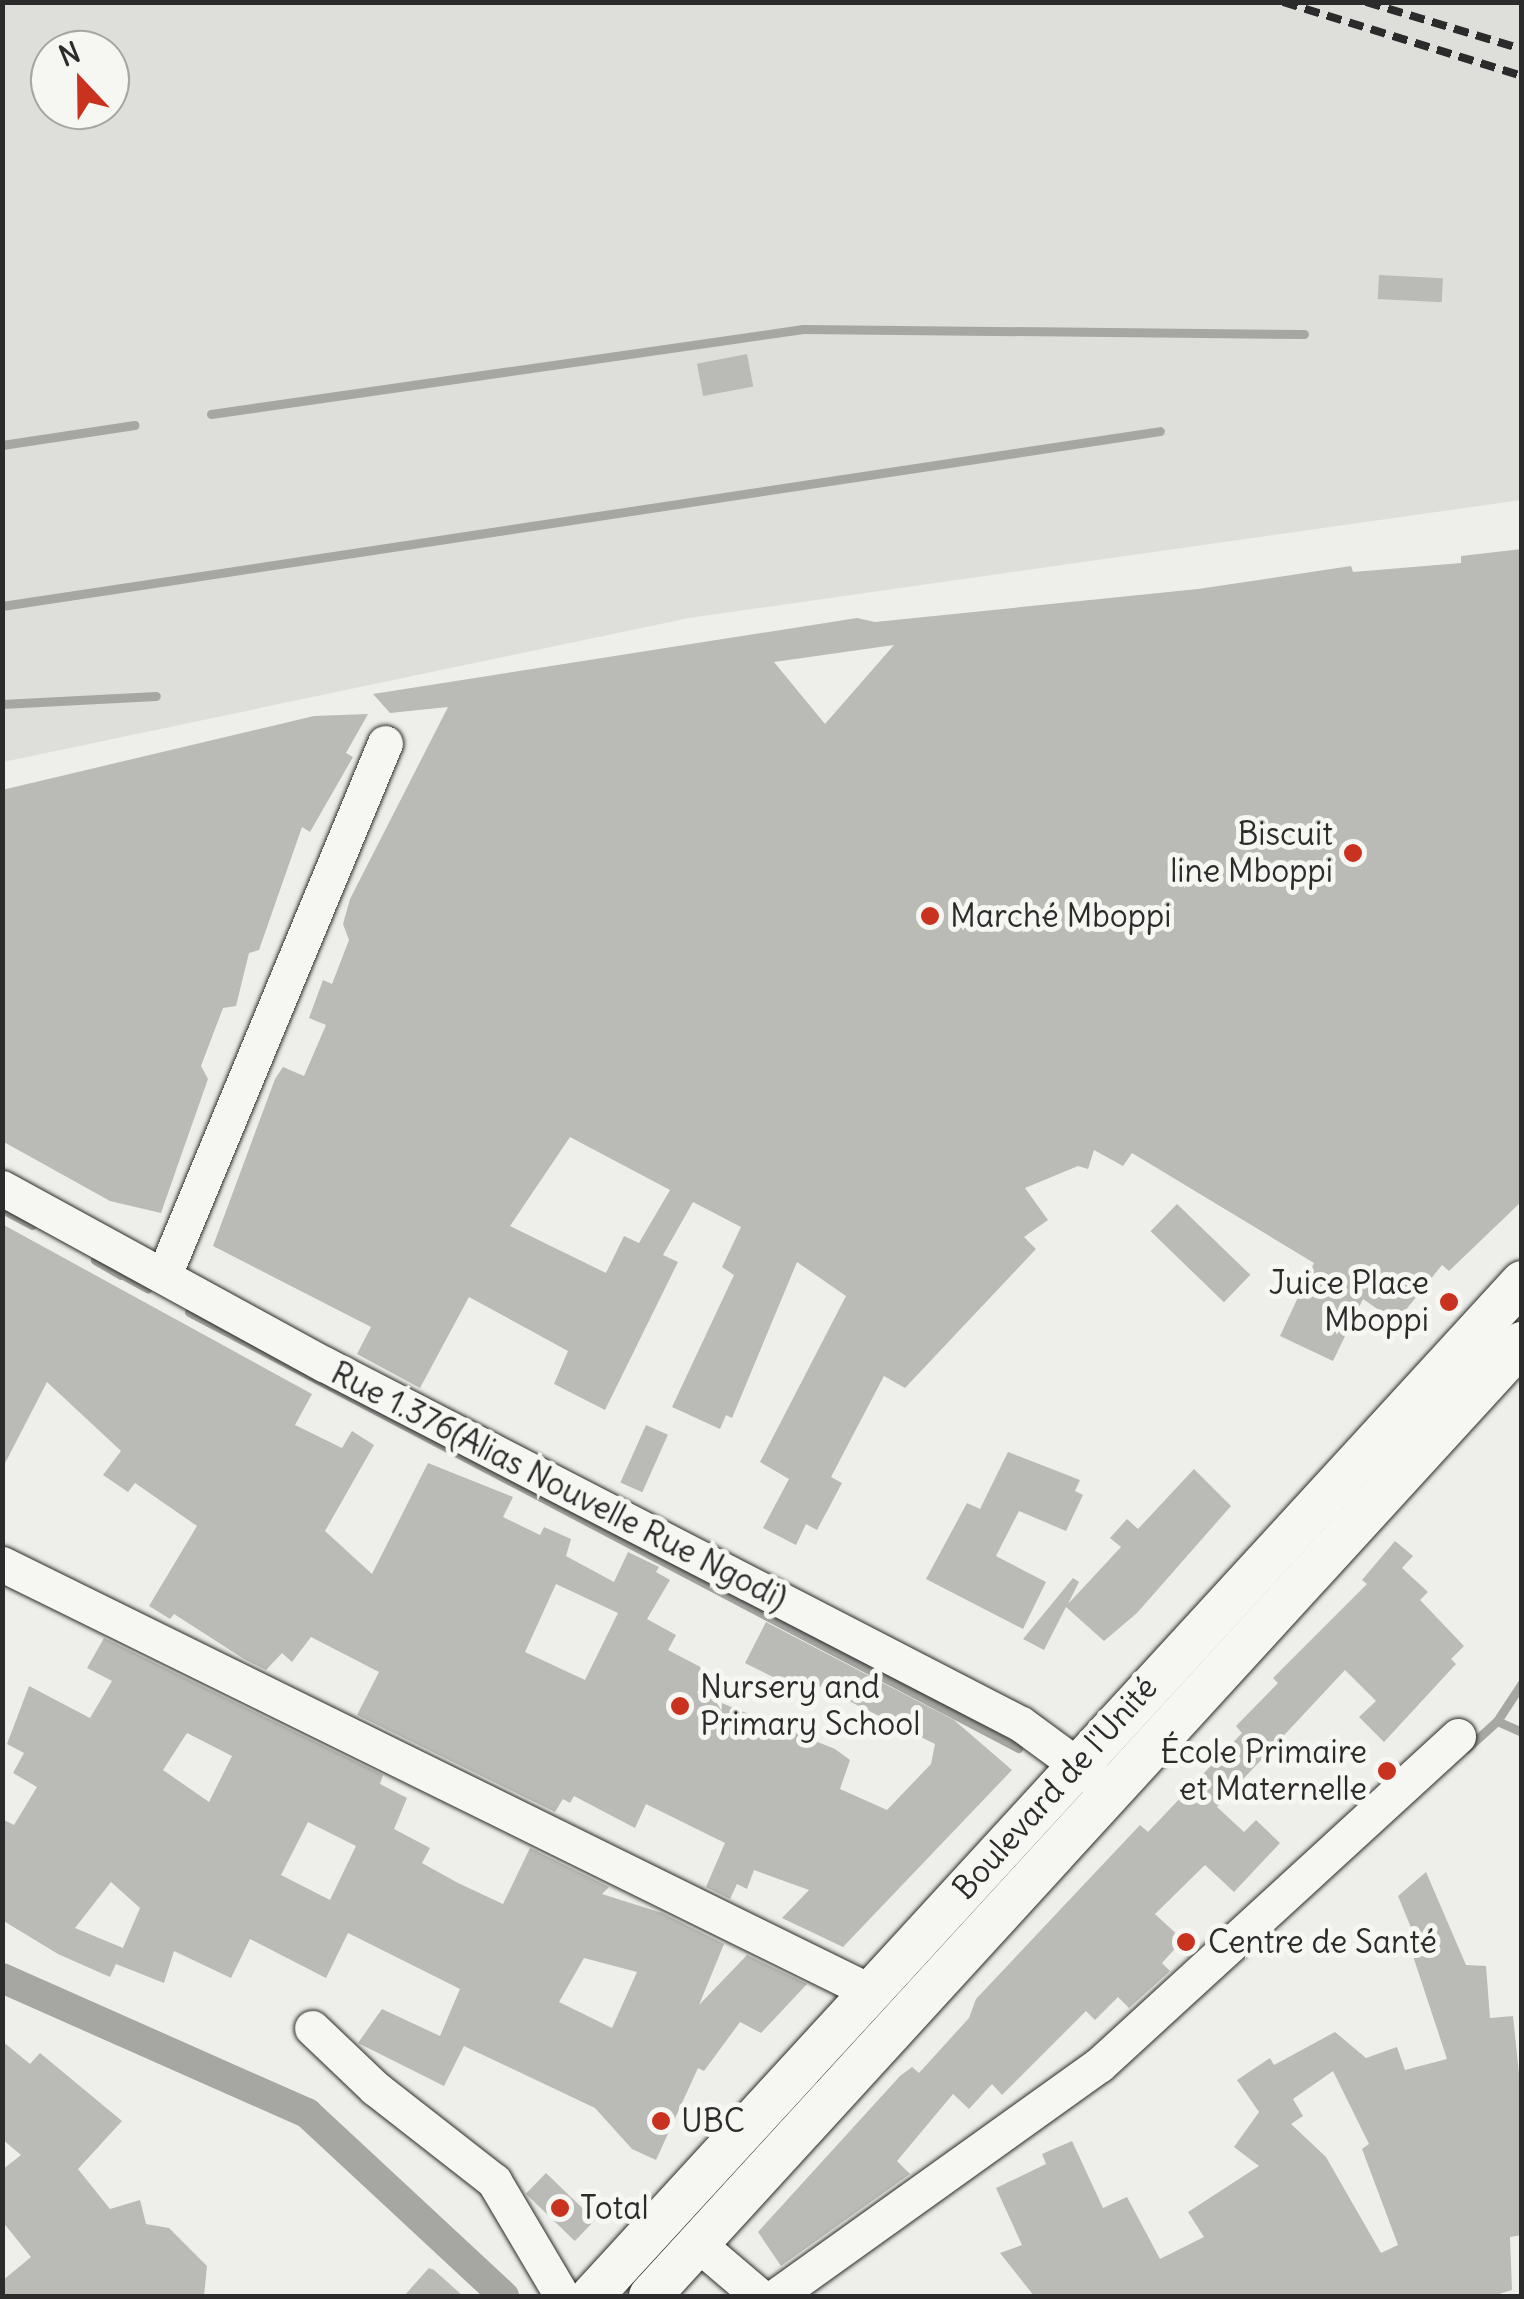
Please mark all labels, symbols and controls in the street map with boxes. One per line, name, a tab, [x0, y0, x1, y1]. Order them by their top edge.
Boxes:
north arrow	[30, 30, 130, 130]
text: N	[54, 34, 85, 74]
place label: Biscuit line Mboppi	[1170, 816, 1333, 891]
marker: Biscuit line Mboppi	[1342, 842, 1364, 864]
place label: Marché Mboppi	[950, 897, 1172, 935]
marker: Marché Mboppi	[919, 905, 941, 927]
place label: Juice Place Mboppi	[1269, 1265, 1429, 1340]
marker: Juice Place Mboppi	[1438, 1291, 1460, 1313]
street label: Rue 1.376(Alias Nouvelle Rue Ngodi)	[325, 1354, 793, 1618]
place label: Nursery and Primary School	[700, 1669, 920, 1744]
street label: Boulevard de l'Unité	[945, 1669, 1165, 1907]
marker: Nursery and Primary School	[669, 1695, 691, 1717]
place label: École Primaire et Maternelle	[1160, 1734, 1367, 1809]
marker: École Primaire et Maternelle	[1376, 1760, 1398, 1782]
place label: Centre de Santé	[1208, 1923, 1437, 1961]
marker: Centre de Santé	[1173, 1929, 1199, 1955]
place label: UBC	[681, 2102, 745, 2140]
marker: UBC	[650, 2110, 672, 2132]
place label: Total	[580, 2189, 649, 2227]
marker: Total	[549, 2197, 571, 2219]

